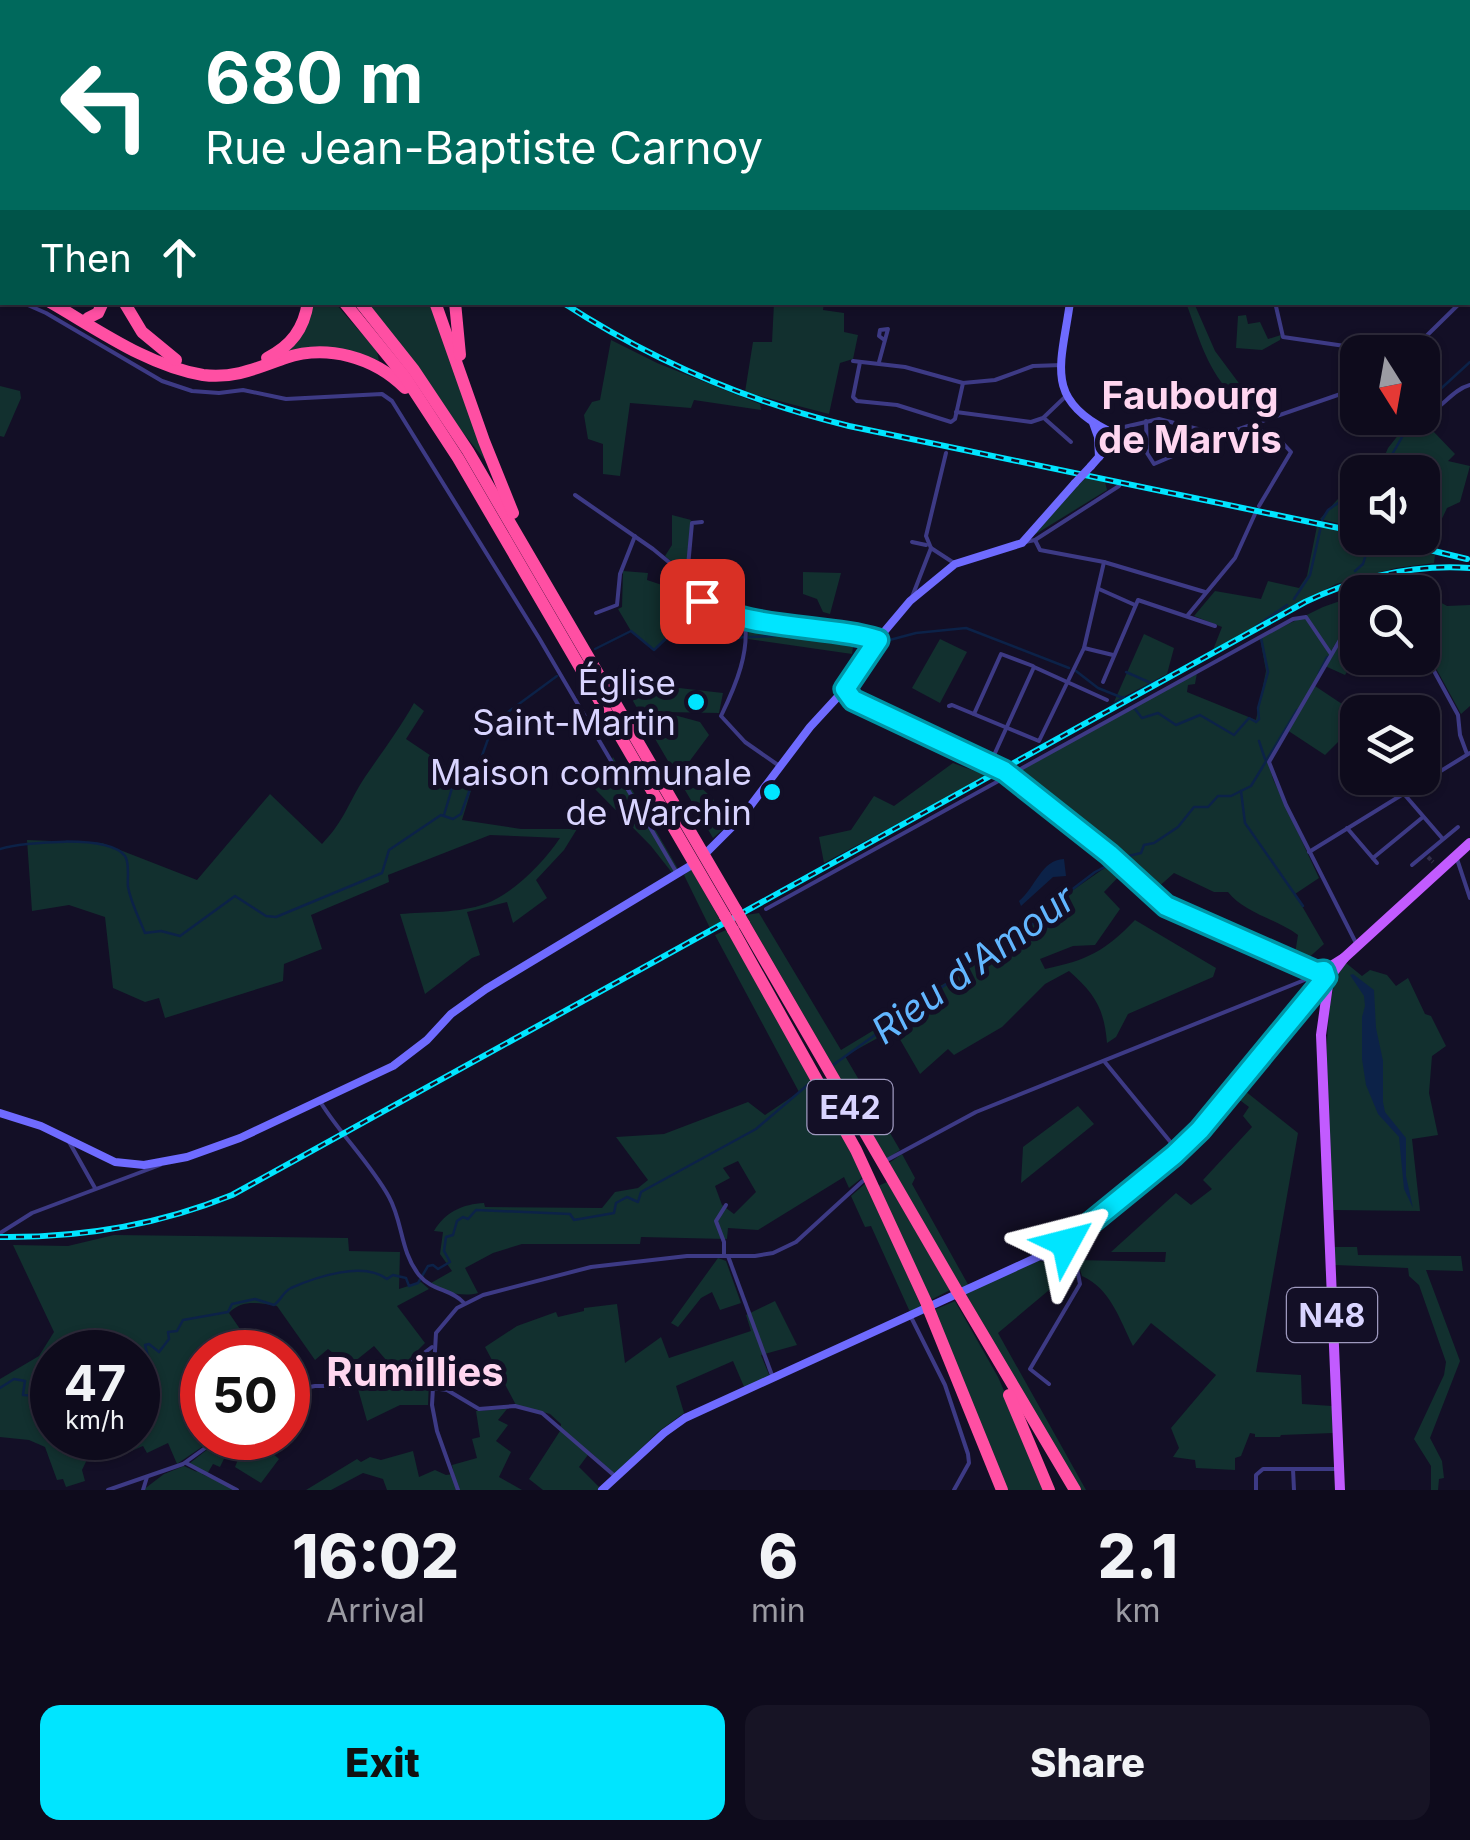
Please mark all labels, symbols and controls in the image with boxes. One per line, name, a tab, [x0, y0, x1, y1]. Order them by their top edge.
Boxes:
text: 680 m	[205, 35, 424, 120]
icon: left	[40, 40, 170, 170]
text: Rue Jean-Baptiste Carnoy	[205, 120, 763, 175]
icon: ahead	[152, 230, 207, 285]
text: Then	[40, 235, 132, 281]
north arrow	[1340, 335, 1440, 435]
map controls	[1340, 335, 1440, 795]
district label: Faubourg de Marvis	[1098, 372, 1282, 462]
button: sound	[1340, 455, 1440, 555]
pin	[660, 559, 745, 644]
icon: arrive	[675, 574, 730, 629]
button: search	[1340, 575, 1440, 675]
place label: Église Saint-Martin	[472, 661, 676, 743]
marker: Église Saint-Martin	[685, 691, 707, 713]
button: layers	[1340, 695, 1440, 795]
place label: Maison communale de Warchin	[430, 751, 752, 833]
marker: Maison communale de Warchin	[761, 781, 783, 803]
water label: Rieu d'Amour	[863, 874, 1085, 1053]
road number: E42	[808, 1080, 892, 1134]
position arrow	[1014, 1191, 1118, 1295]
road number: N48	[1287, 1288, 1377, 1342]
speed limit sign: 50	[180, 1330, 310, 1460]
district label: Rumillies	[326, 1347, 504, 1396]
text: 47	[64, 1353, 126, 1413]
text: km/h	[65, 1405, 125, 1435]
text: 16:02	[292, 1520, 459, 1592]
text: 6	[759, 1520, 798, 1592]
text: 2.1	[1098, 1520, 1178, 1592]
text: Arrival	[326, 1591, 425, 1630]
text: min	[751, 1591, 806, 1630]
text: km	[1115, 1591, 1161, 1630]
button: Exit	[40, 1705, 725, 1820]
button: Share	[745, 1705, 1430, 1820]

